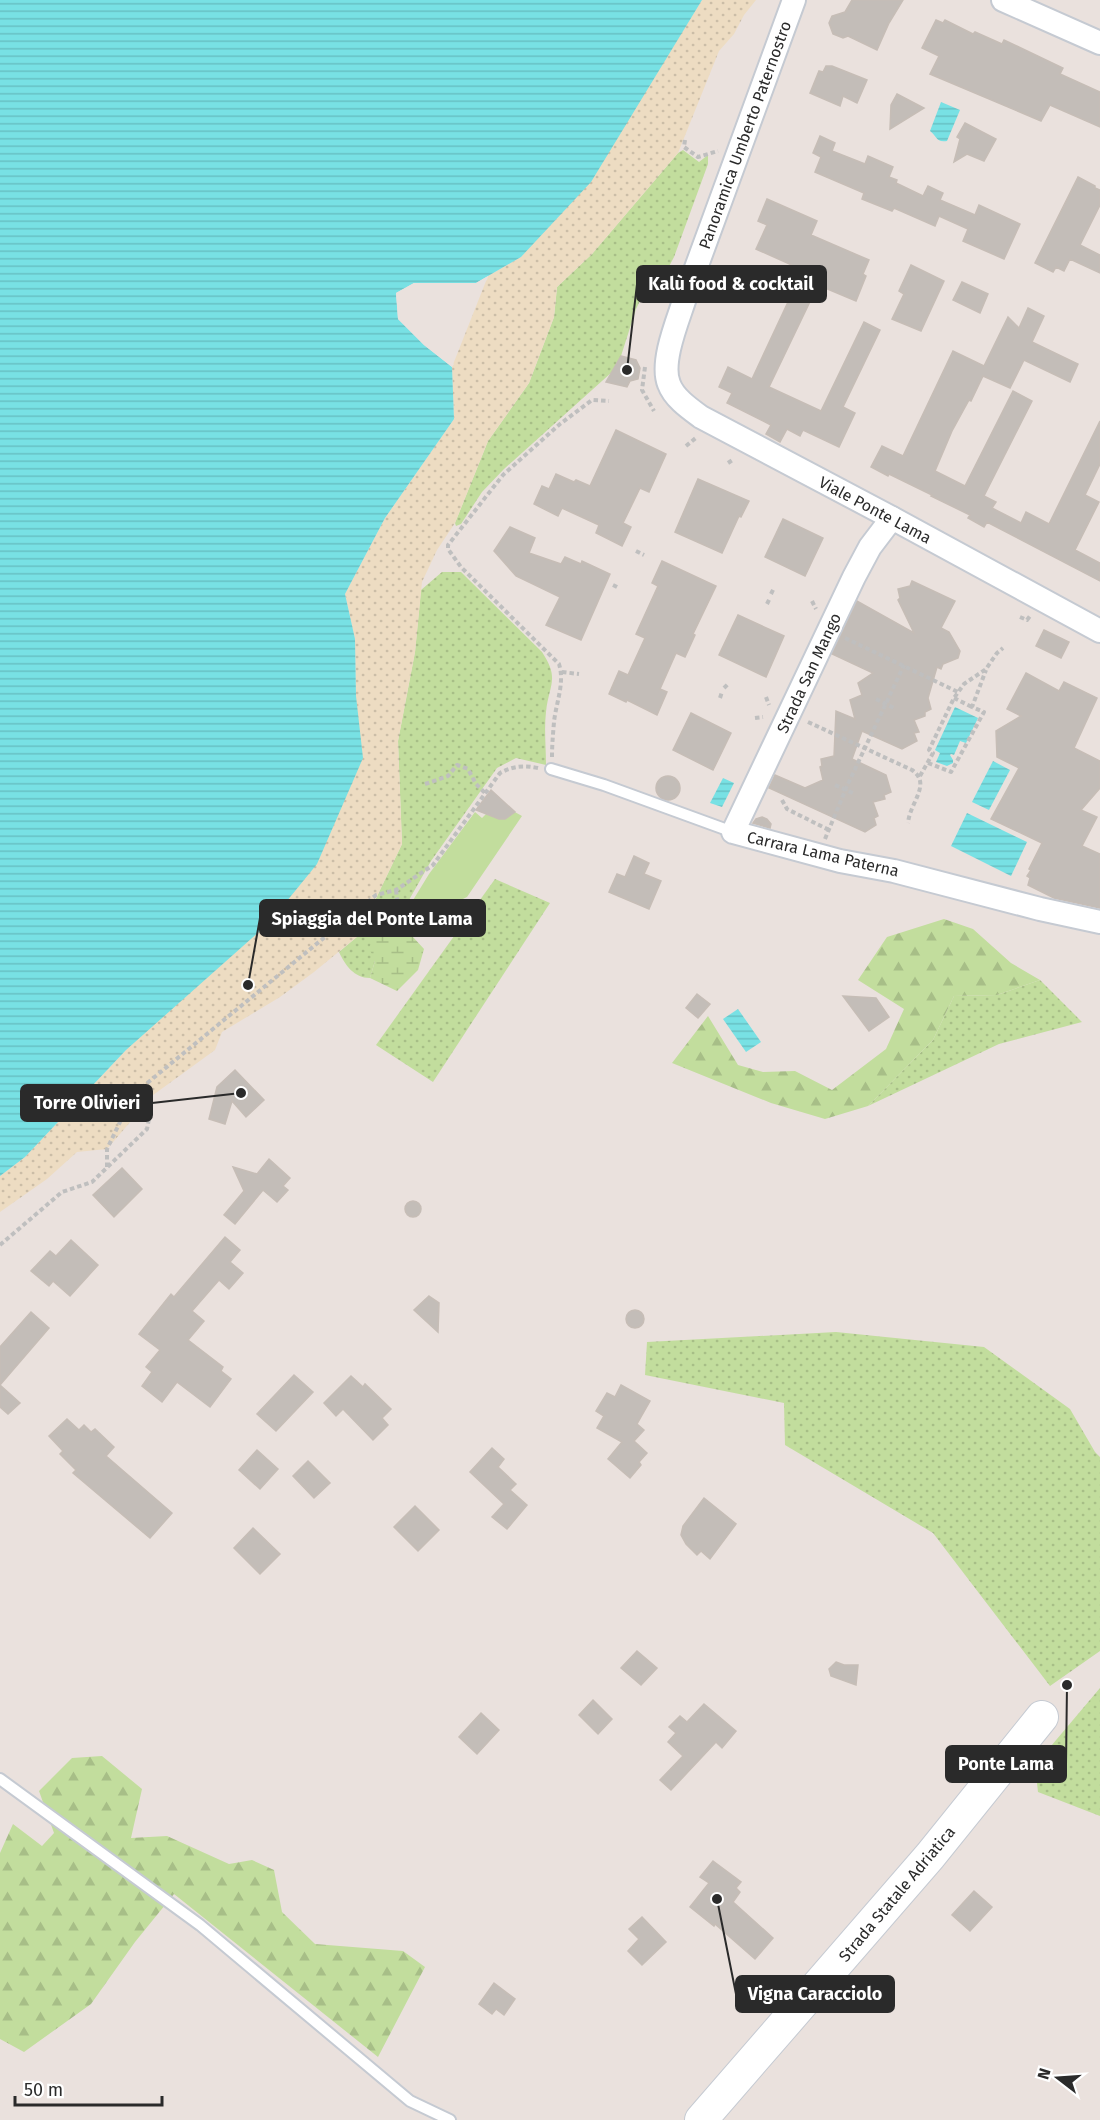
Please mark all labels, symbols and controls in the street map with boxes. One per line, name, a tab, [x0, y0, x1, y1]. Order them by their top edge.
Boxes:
street label: Panoramica Umberto Paternostro	[695, 18, 795, 252]
callout: Kalù food & cocktail	[637, 266, 826, 302]
text: Kalù food & cocktail	[648, 273, 814, 295]
street label: Viale Ponte Lama	[816, 472, 934, 548]
street label: Strada San Mango	[773, 610, 845, 736]
street label: Carrara Lama Paterna	[745, 827, 901, 881]
callout: Spiaggia del Ponte Lama	[260, 900, 485, 936]
text: Spiaggia del Ponte Lama	[271, 908, 473, 930]
callout: Torre Olivieri	[21, 1085, 152, 1121]
text: Torre Olivieri	[34, 1092, 140, 1114]
callout: Ponte Lama	[946, 1746, 1066, 1782]
text: Ponte Lama	[958, 1753, 1054, 1775]
street label: Strada Statale Adriatica	[835, 1822, 959, 1966]
callout: Vigna Caracciolo	[736, 1976, 894, 2012]
text: Vigna Caracciolo	[747, 1983, 882, 2005]
north arrow	[1028, 2048, 1088, 2108]
text: N	[1033, 2066, 1055, 2082]
scale bar	[15, 2069, 162, 2107]
text: 50 m	[24, 2079, 63, 2101]

